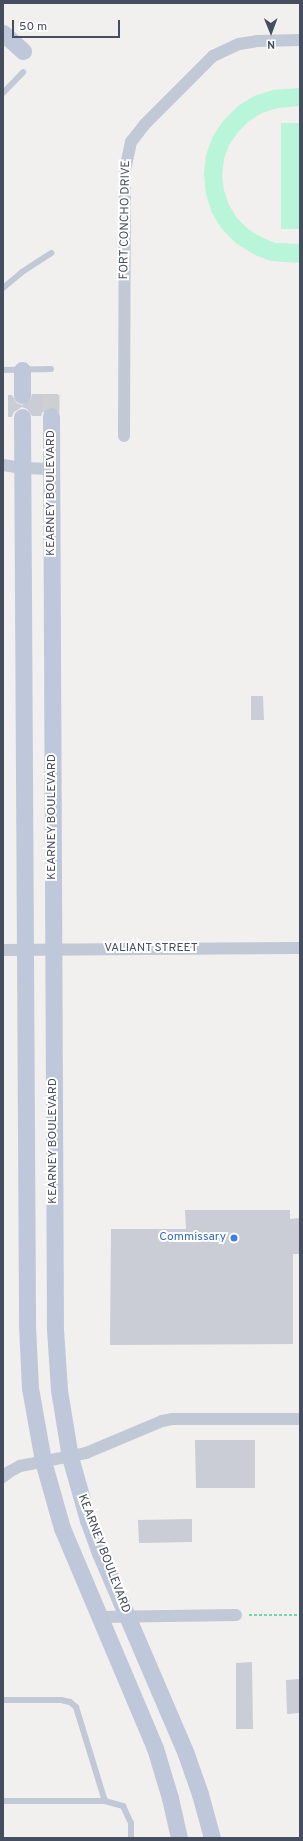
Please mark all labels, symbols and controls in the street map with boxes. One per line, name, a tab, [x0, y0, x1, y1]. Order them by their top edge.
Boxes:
scale bar	[14, 12, 122, 38]
north arrow	[251, 12, 291, 52]
text: 50 m	[19, 19, 47, 35]
text: N	[267, 37, 275, 51]
street label: FORT CONCHO DRIVE	[118, 160, 134, 280]
street label: KEARNEY BOULEVARD	[45, 430, 59, 556]
street label: KEARNEY BOULEVARD	[46, 754, 60, 880]
street label: VALIANT STREET	[104, 942, 198, 956]
street label: KEARNEY BOULEVARD	[47, 1078, 61, 1204]
place label: Commissary	[159, 1231, 226, 1245]
marker: Commissary	[229, 1233, 239, 1243]
street label: KEARNEY BOULEVARD	[74, 1492, 132, 1616]

